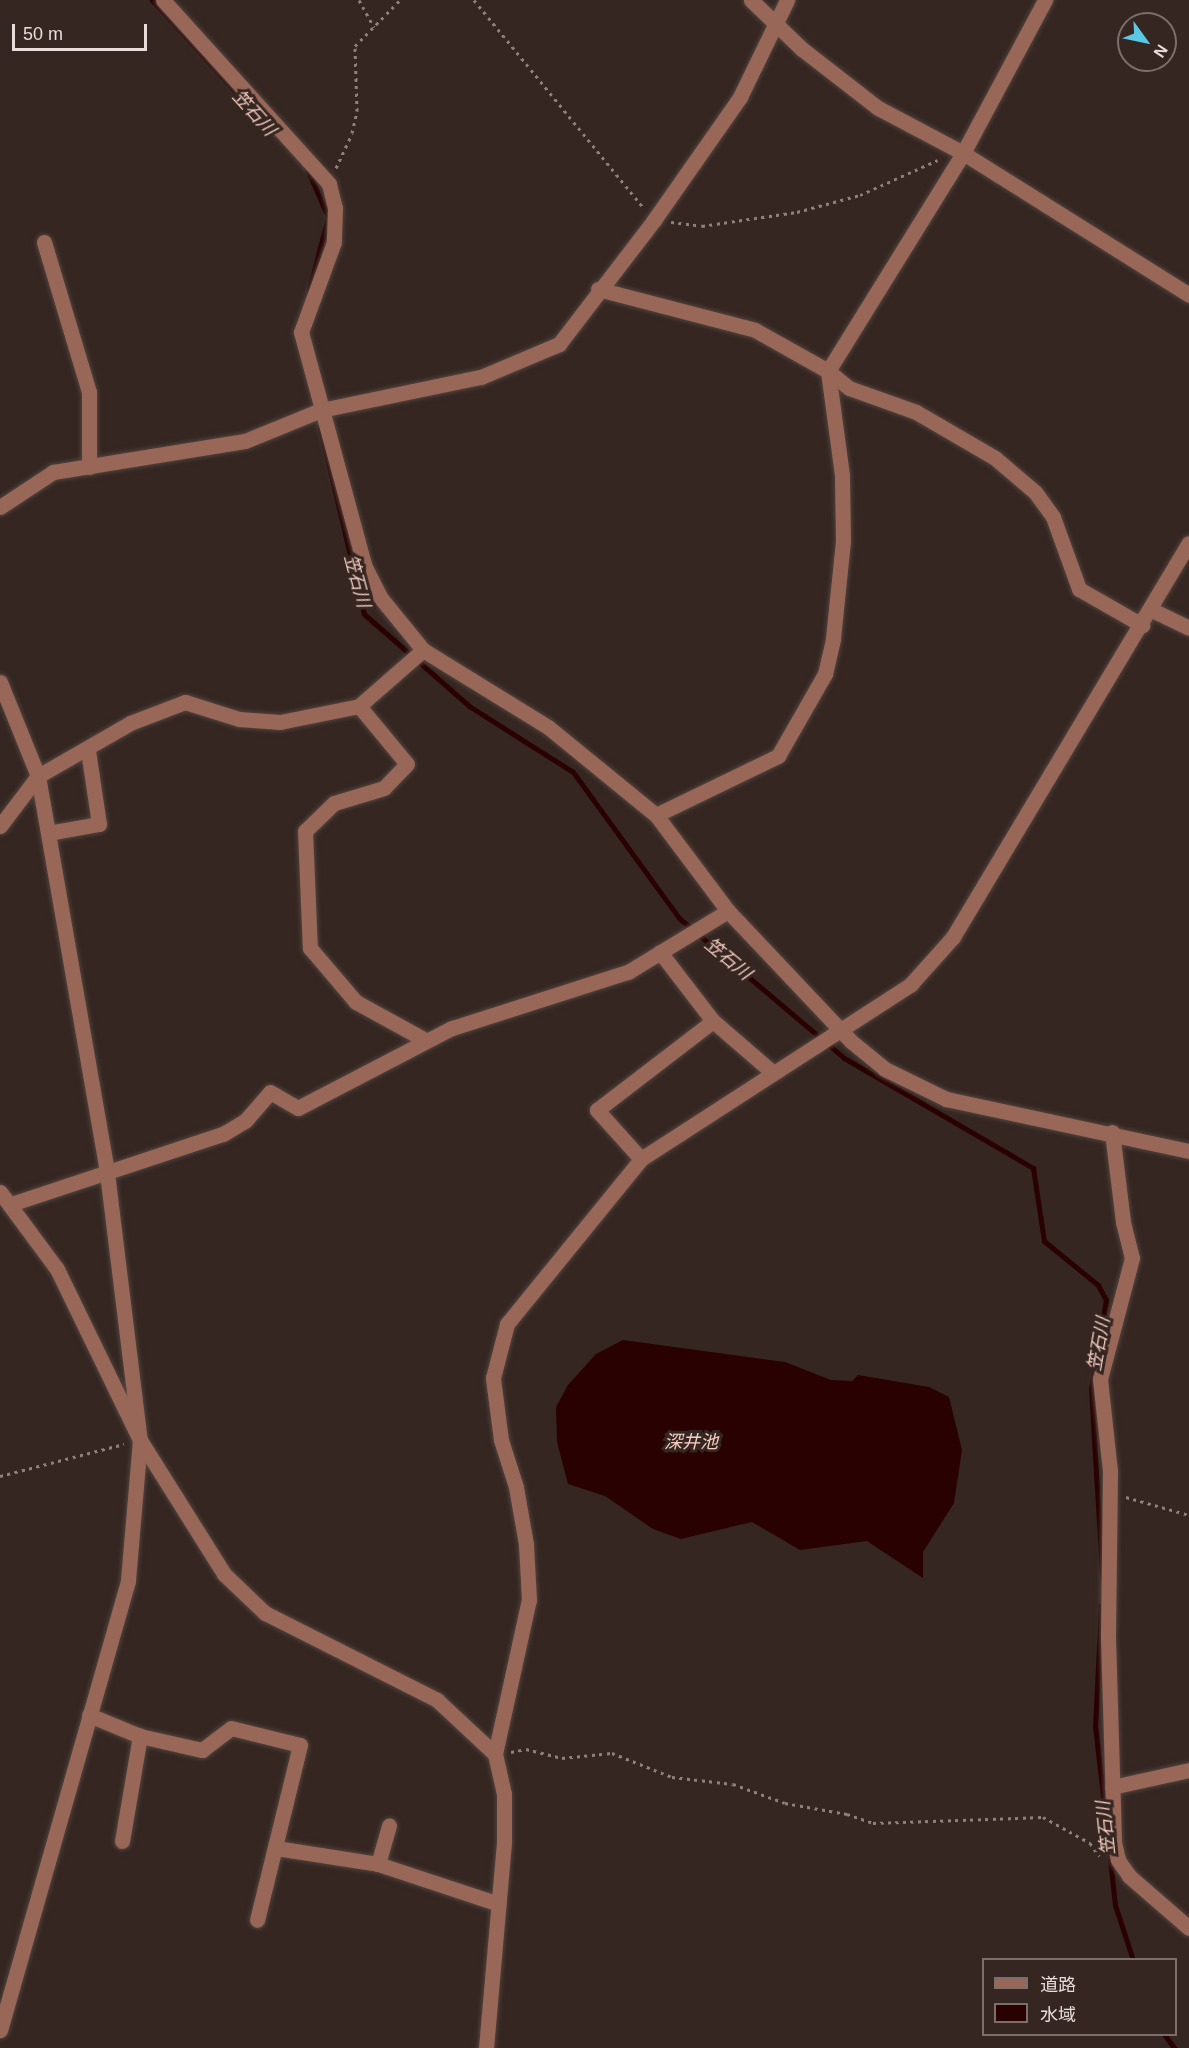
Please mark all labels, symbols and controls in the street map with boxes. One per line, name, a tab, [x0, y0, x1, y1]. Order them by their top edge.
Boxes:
scale bar	[15, 12, 150, 50]
north arrow	[1117, 12, 1177, 72]
text: 50 m	[23, 24, 63, 44]
text: N	[1151, 42, 1171, 60]
water label: 笠石川	[228, 86, 280, 140]
water label: 笠石川	[340, 552, 374, 610]
water label: 笠石川	[700, 933, 756, 985]
water label: 笠石川	[1084, 1316, 1114, 1372]
water label: 深井池	[664, 1431, 718, 1453]
water label: 笠石川	[1092, 1800, 1120, 1856]
legend	[982, 1958, 1177, 2036]
text: 道路	[1040, 1975, 1076, 1995]
text: 水域	[1040, 2005, 1076, 2025]

